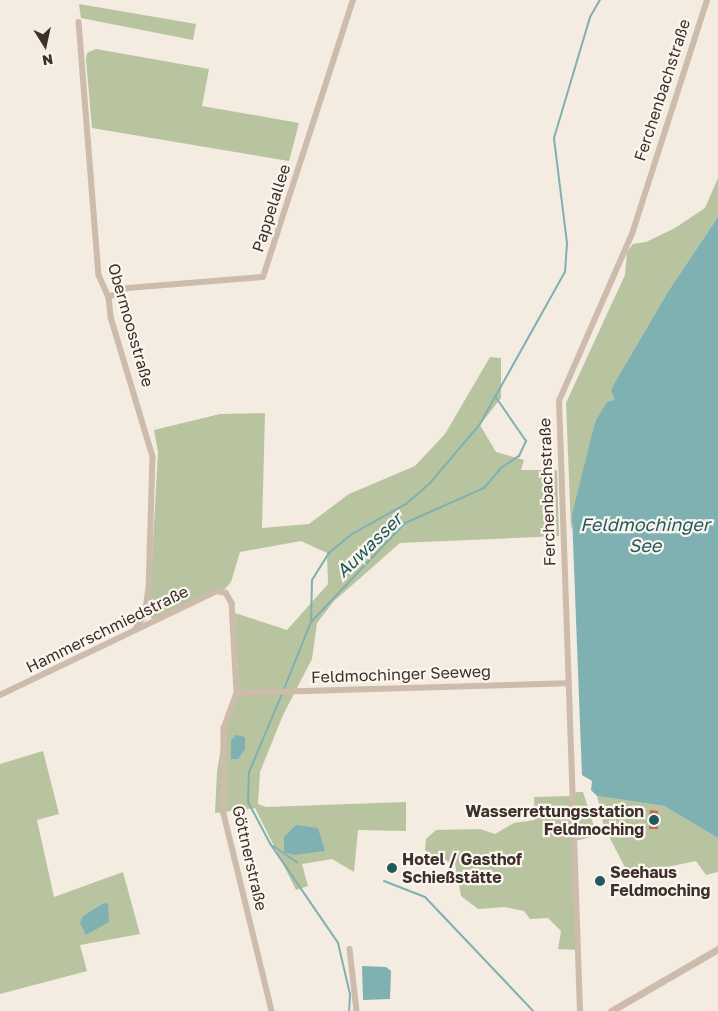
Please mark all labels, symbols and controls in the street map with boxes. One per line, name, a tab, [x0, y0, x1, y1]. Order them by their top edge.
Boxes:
street label: Ferchenbachstraße	[630, 16, 694, 164]
north arrow	[20, 20, 70, 70]
text: N	[41, 51, 54, 70]
street label: Pappelallee	[248, 162, 294, 254]
street label: Obermoosstraße	[104, 261, 158, 389]
street label: Ferchenbachstraße	[535, 418, 559, 566]
water label: Auwasser	[331, 508, 407, 582]
water label: Feldmochinger See	[580, 514, 710, 556]
street label: Hammerschmiedstraße	[23, 581, 191, 677]
street label: Feldmochinger Seeweg	[311, 661, 491, 687]
place label: Wasserrettungsstation Feldmoching	[465, 801, 644, 839]
street label: Göttnerstraße	[229, 803, 271, 913]
marker: Wasserrettungsstation Feldmoching	[648, 814, 660, 826]
place label: Hotel / Gasthof Schießstätte	[402, 849, 522, 887]
marker: Hotel / Gasthof Schießstätte	[386, 862, 398, 874]
place label: Seehaus Feldmoching	[610, 862, 710, 900]
marker: Seehaus Feldmoching	[594, 875, 606, 887]

